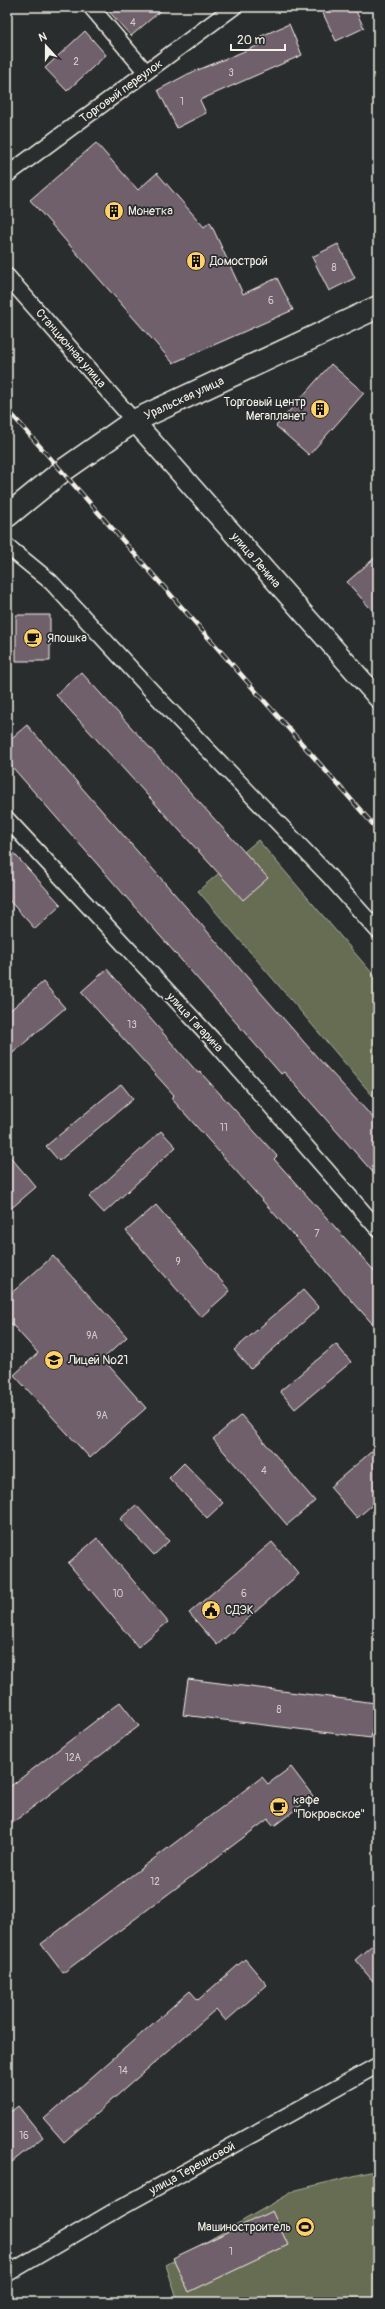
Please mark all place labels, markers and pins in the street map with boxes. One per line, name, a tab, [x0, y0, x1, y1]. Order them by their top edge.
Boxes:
building icon: Монетка	[103, 200, 125, 222]
place label: Монетка	[128, 204, 173, 219]
building icon: Домострой	[185, 250, 207, 272]
place label: Домострой	[209, 254, 268, 269]
place label: Торговый центр Мегапланет	[224, 395, 306, 424]
building icon: Торговый центр Мегапланет	[309, 398, 331, 420]
cafe icon: Япошка	[22, 627, 44, 649]
place label: Япошка	[47, 631, 87, 646]
school or university icon: Лицей №21	[43, 1349, 65, 1371]
place label: Лицей №21	[67, 1353, 128, 1368]
public building icon: СДЭК	[200, 1599, 222, 1621]
place label: СДЭК	[225, 1603, 254, 1618]
place label: кафе "Покровское"	[293, 1793, 365, 1822]
cafe icon: кафе "Покровское"	[268, 1796, 290, 1818]
sports icon: Машиностроитель	[294, 2216, 316, 2238]
place label: Машиностроитель	[197, 2220, 291, 2235]

